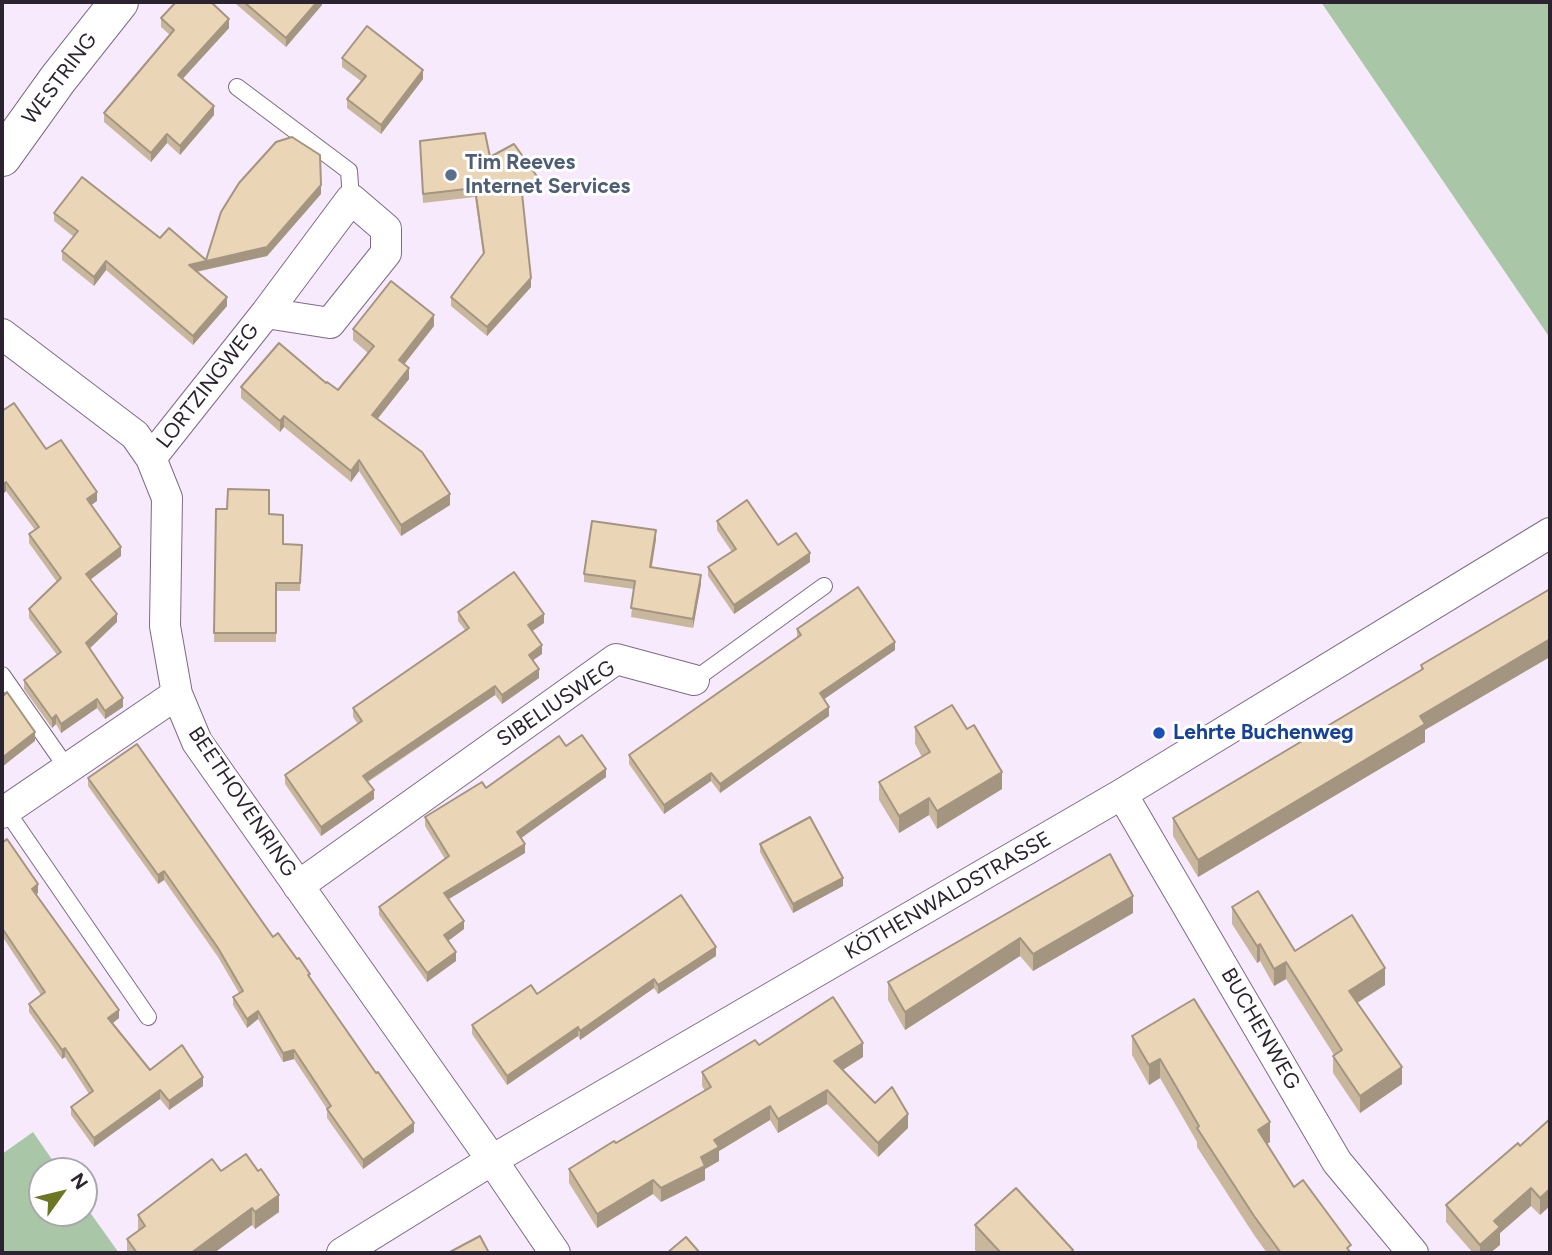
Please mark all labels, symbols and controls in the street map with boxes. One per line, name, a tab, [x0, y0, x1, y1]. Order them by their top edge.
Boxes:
street label: WESTRING	[17, 28, 103, 130]
place label: Tim Reeves Internet Services	[465, 150, 630, 200]
marker: Tim Reeves Internet Services	[443, 167, 459, 183]
street label: LORTZINGWEG	[151, 319, 265, 453]
street label: SIBELIUSWEG	[492, 655, 620, 753]
place label: Lehrte Buchenweg	[1173, 720, 1354, 746]
street label: BEETHOVENRING	[182, 722, 302, 882]
marker: Lehrte Buchenweg	[1151, 725, 1167, 741]
street label: KÖTHENWALDSTRASSE	[840, 827, 1056, 965]
street label: BUCHENWEG	[1215, 964, 1305, 1094]
north arrow	[28, 1157, 98, 1227]
text: N	[66, 1169, 93, 1194]

